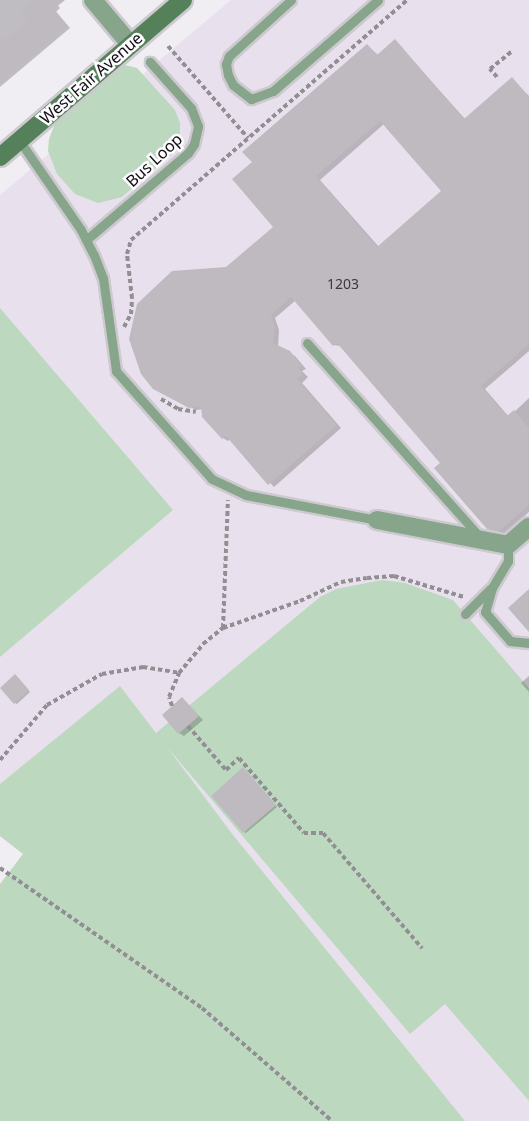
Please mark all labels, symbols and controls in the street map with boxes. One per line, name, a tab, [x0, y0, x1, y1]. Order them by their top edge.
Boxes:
street label: West Fair Avenue	[36, 28, 146, 128]
street label: Bus Loop	[122, 129, 186, 191]
house number: 1203	[327, 276, 359, 292]

